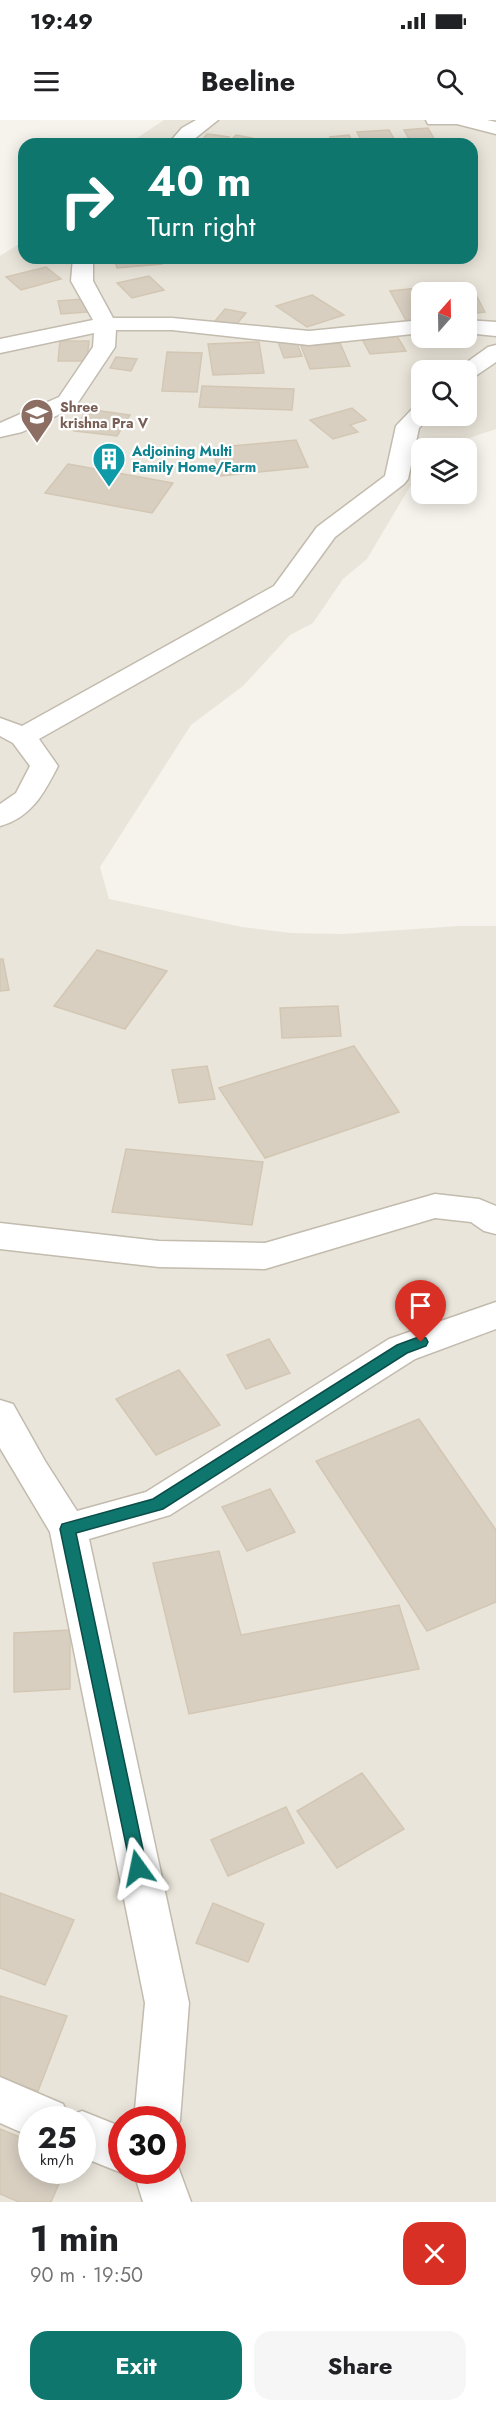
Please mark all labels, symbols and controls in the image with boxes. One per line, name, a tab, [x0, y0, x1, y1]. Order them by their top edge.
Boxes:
text: 19:49	[30, 5, 93, 37]
text: Beeline	[201, 62, 295, 101]
icon: menu	[30, 65, 63, 98]
icon: search	[433, 65, 466, 98]
text: 40 m	[147, 151, 251, 212]
icon: right	[48, 162, 126, 240]
text: Turn right	[147, 207, 255, 246]
north arrow	[411, 282, 477, 348]
map controls	[411, 282, 477, 504]
button: search	[411, 360, 477, 426]
school or university icon: Shree krishna Pra V	[19, 397, 55, 444]
place label: Shree krishna Pra V	[60, 397, 149, 433]
button: layers	[411, 438, 477, 504]
building icon: Adjoining Multi Family Home/Farm	[91, 441, 127, 488]
place label: Adjoining Multi Family Home/Farm	[131, 441, 256, 477]
pin	[395, 1280, 446, 1342]
icon: arrive	[404, 1289, 437, 1322]
position arrow	[106, 1836, 170, 1900]
speed limit sign: 30	[108, 2106, 186, 2184]
text: 25	[37, 2116, 77, 2159]
text: km/h	[40, 2149, 74, 2171]
text: 1 min	[30, 2212, 119, 2264]
button: close	[403, 2222, 466, 2285]
text: 90 m · 19:50	[30, 2261, 143, 2290]
button: Exit	[30, 2331, 242, 2400]
button: Share	[254, 2331, 466, 2400]

